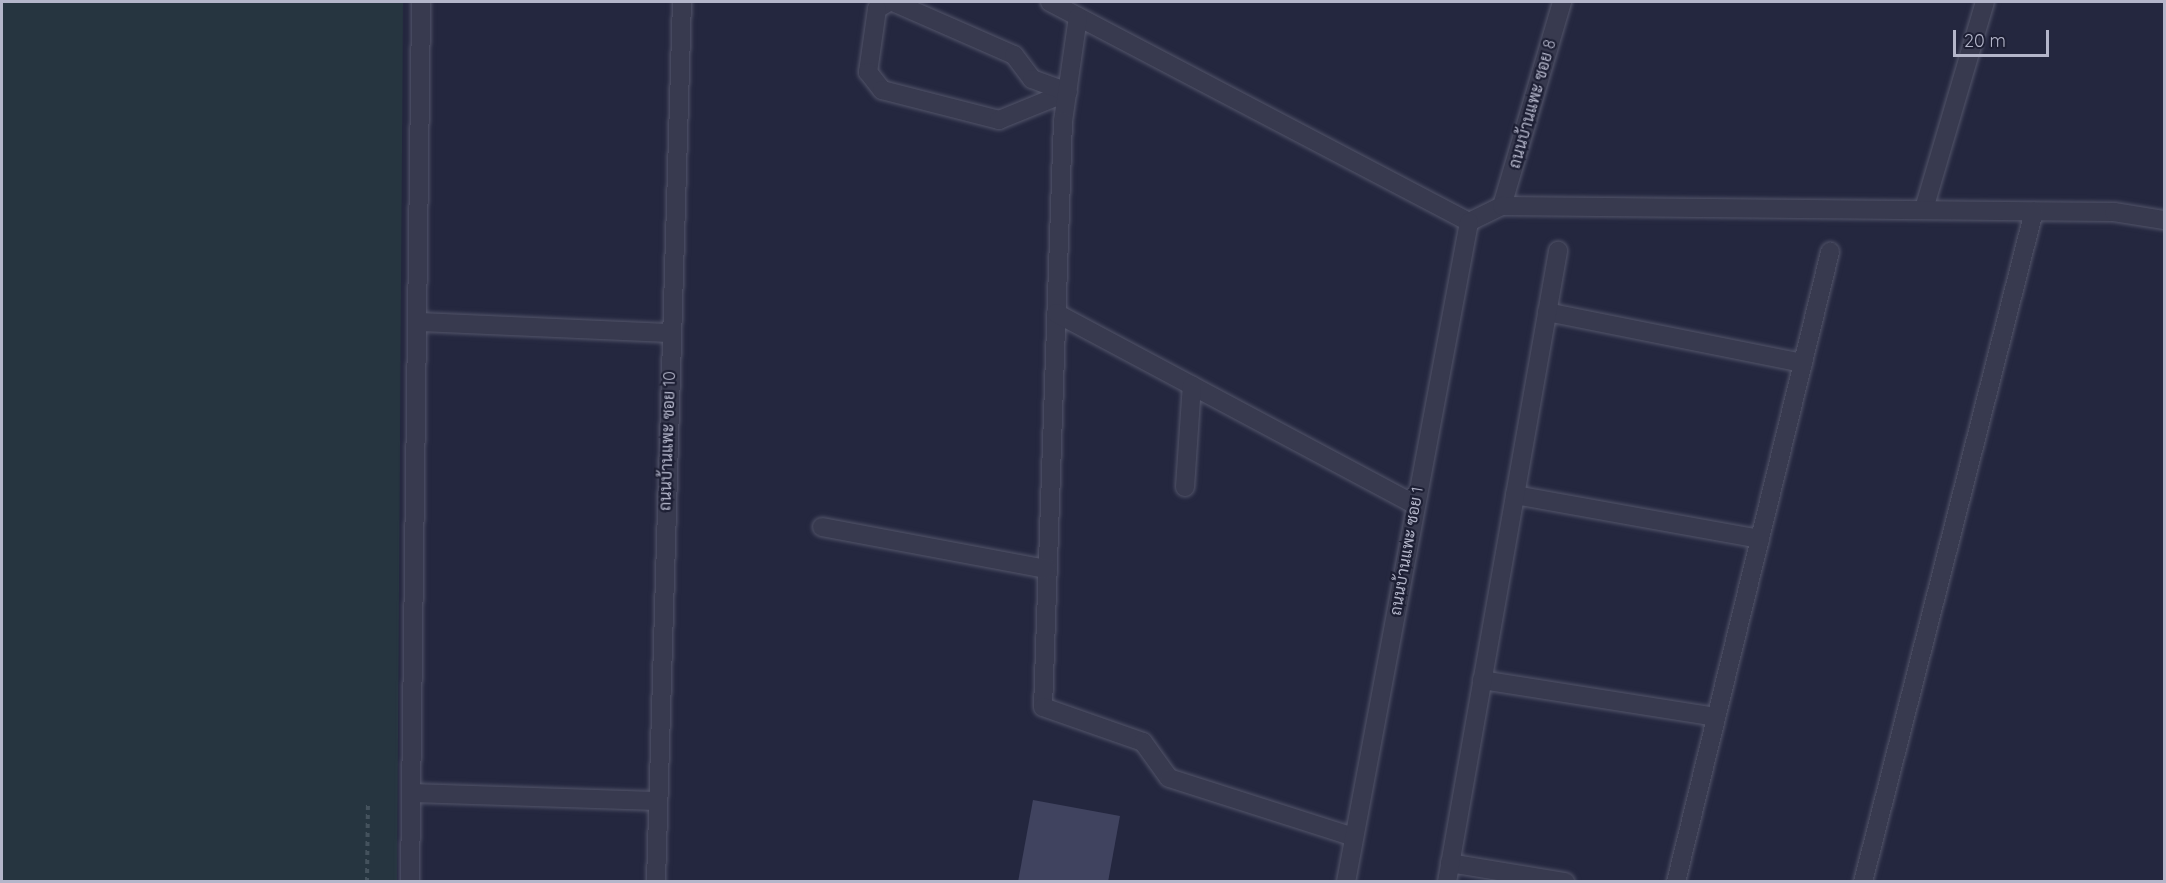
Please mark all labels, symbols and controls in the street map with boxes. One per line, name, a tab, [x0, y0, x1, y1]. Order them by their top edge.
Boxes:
scale bar	[1956, 18, 2052, 56]
text: 20 m	[1964, 29, 2006, 52]
street label: ถนนบ้านแพะ ซอย 8	[1504, 37, 1560, 171]
street label: ถนนบ้านแพะ ซอย 10	[655, 371, 679, 511]
street label: ถนนบ้านแพะ ซอย 1	[1385, 485, 1427, 617]

